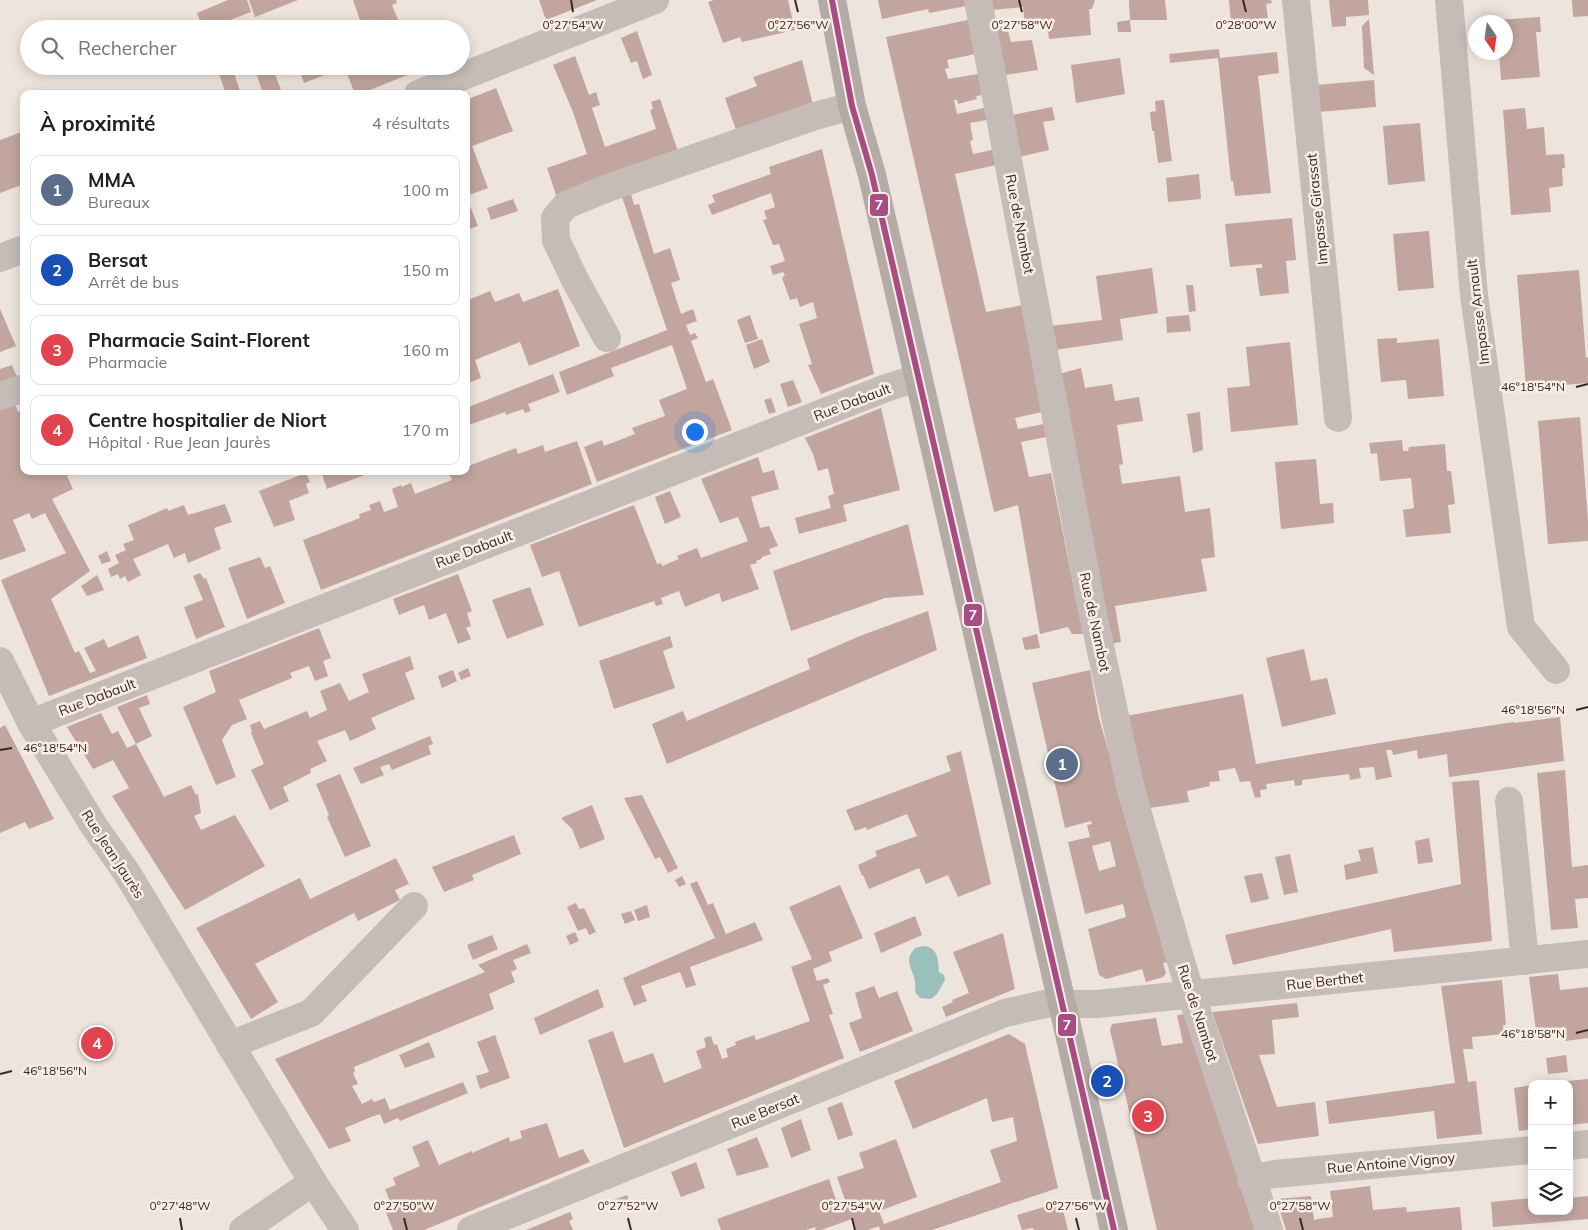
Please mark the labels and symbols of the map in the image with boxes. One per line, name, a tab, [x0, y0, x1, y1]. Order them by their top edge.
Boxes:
north arrow	[1468, 15, 1513, 60]
text: 0°27'54"W	[542, 17, 604, 32]
text: 0°27'56"W	[767, 17, 829, 32]
text: 0°27'58"W	[991, 17, 1053, 32]
text: 0°28'00"W	[1215, 17, 1277, 32]
street label: Impasse Girassat	[1302, 152, 1332, 266]
street label: Rue de Nambot	[1002, 173, 1038, 275]
line badge: 7	[869, 193, 889, 217]
text: 7	[875, 196, 883, 214]
street label: Impasse Arnault	[1463, 258, 1493, 366]
street label: Rue Dabault	[811, 379, 893, 425]
text: 46°18'54"N	[1501, 379, 1565, 394]
your location	[682, 419, 708, 445]
street label: Rue Dabault	[433, 526, 515, 572]
street label: Rue de Nambot	[1076, 571, 1114, 673]
line badge: 7	[963, 603, 983, 627]
text: 7	[969, 606, 977, 624]
street label: Rue Dabault	[56, 674, 138, 720]
text: 46°18'56"N	[1501, 702, 1565, 717]
text: 46°18'54"N	[23, 740, 87, 755]
pin: 1	[1046, 745, 1078, 783]
street label: Rue Jean Jaurès	[78, 806, 148, 902]
street label: Rue de Nambot	[1174, 962, 1222, 1064]
street label: Rue Berthet	[1286, 968, 1364, 994]
line badge: 7	[1057, 1013, 1077, 1037]
text: 7	[1063, 1016, 1071, 1034]
pin: 4	[81, 1024, 113, 1062]
text: 46°18'58"N	[1501, 1026, 1565, 1041]
pin: 2	[1091, 1062, 1123, 1100]
text: 46°18'56"N	[23, 1063, 87, 1078]
street label: Rue Bersat	[729, 1089, 802, 1133]
pin: 3	[1132, 1097, 1164, 1135]
street label: Rue Antoine Vignoy	[1326, 1148, 1456, 1178]
text: 0°27'48"W	[149, 1198, 211, 1213]
text: 0°27'50"W	[373, 1198, 435, 1213]
text: 0°27'52"W	[597, 1198, 659, 1213]
text: 0°27'54"W	[821, 1198, 883, 1213]
text: 0°27'56"W	[1045, 1198, 1107, 1213]
text: 0°27'58"W	[1269, 1198, 1331, 1213]

